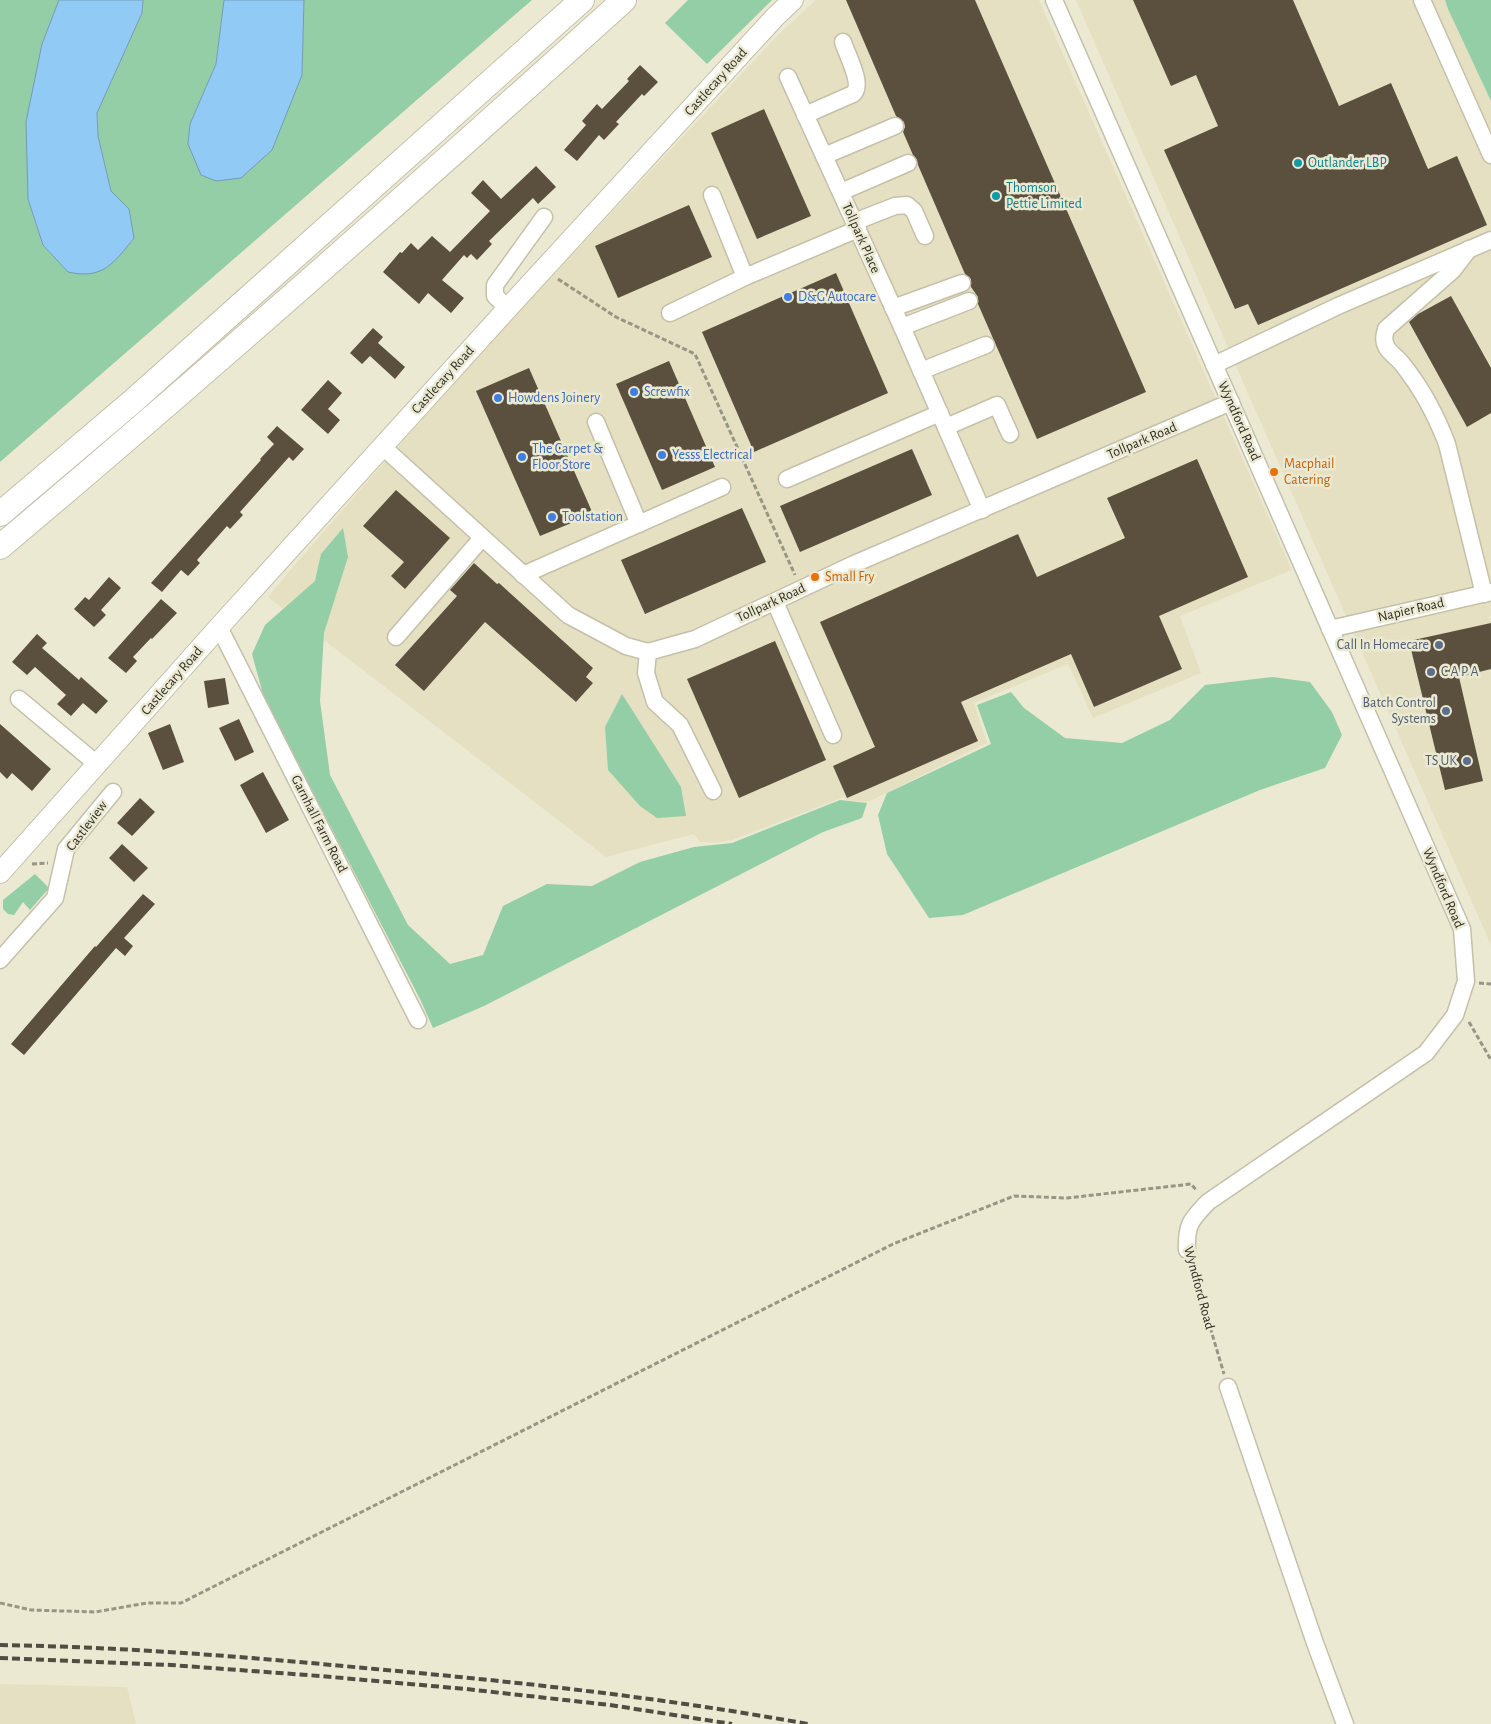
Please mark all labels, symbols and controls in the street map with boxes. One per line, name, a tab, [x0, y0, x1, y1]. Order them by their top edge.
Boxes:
street label: Castlecary Road	[682, 45, 750, 119]
place label: Outlander LBP	[1308, 156, 1387, 170]
marker: Outlander LBP	[1292, 157, 1304, 169]
place label: Thomson Pettie Limited	[1006, 181, 1082, 211]
marker: Thomson Pettie Limited	[990, 190, 1002, 202]
street label: Tollpark Place	[839, 201, 883, 275]
place label: D&G Autocare	[798, 290, 876, 304]
marker: D&G Autocare	[782, 291, 794, 303]
street label: Castlecary Road	[409, 343, 477, 417]
street label: Wyndford Road	[1215, 379, 1263, 463]
place label: Screwfix	[644, 385, 690, 399]
marker: Screwfix	[628, 386, 640, 398]
place label: Howdens Joinery	[508, 391, 600, 405]
marker: Howdens Joinery	[492, 392, 504, 404]
street label: Tollpark Road	[1105, 420, 1179, 462]
place label: The Carpet & Floor Store	[532, 442, 603, 472]
place label: Yesss Electrical	[672, 448, 752, 462]
marker: Yesss Electrical	[656, 449, 668, 461]
marker: The Carpet & Floor Store	[516, 451, 528, 463]
place label: Macphail Catering	[1284, 457, 1334, 487]
marker: Macphail Catering	[1268, 466, 1280, 478]
place label: Toolstation	[562, 510, 623, 524]
marker: Toolstation	[546, 511, 558, 523]
place label: Small Fry	[825, 570, 875, 584]
marker: Small Fry	[809, 571, 821, 583]
street label: Tollpark Road	[734, 581, 808, 625]
street label: Napier Road	[1377, 596, 1445, 624]
place label: Call In Homecare	[1337, 638, 1429, 652]
marker: Call In Homecare	[1433, 639, 1445, 651]
street label: Castlecary Road	[139, 644, 205, 718]
place label: C A P A	[1441, 665, 1479, 679]
marker: C A P A	[1425, 666, 1437, 678]
place label: Batch Control Systems	[1363, 696, 1436, 726]
marker: Batch Control Systems	[1440, 705, 1452, 717]
place label: TS UK	[1425, 754, 1457, 768]
marker: TS UK	[1461, 755, 1473, 767]
street label: Garnhall Farm Road	[288, 773, 350, 875]
street label: Castleview	[64, 798, 111, 854]
street label: Wyndford Road	[1420, 846, 1466, 930]
street label: Wyndford Road	[1181, 1245, 1217, 1331]

